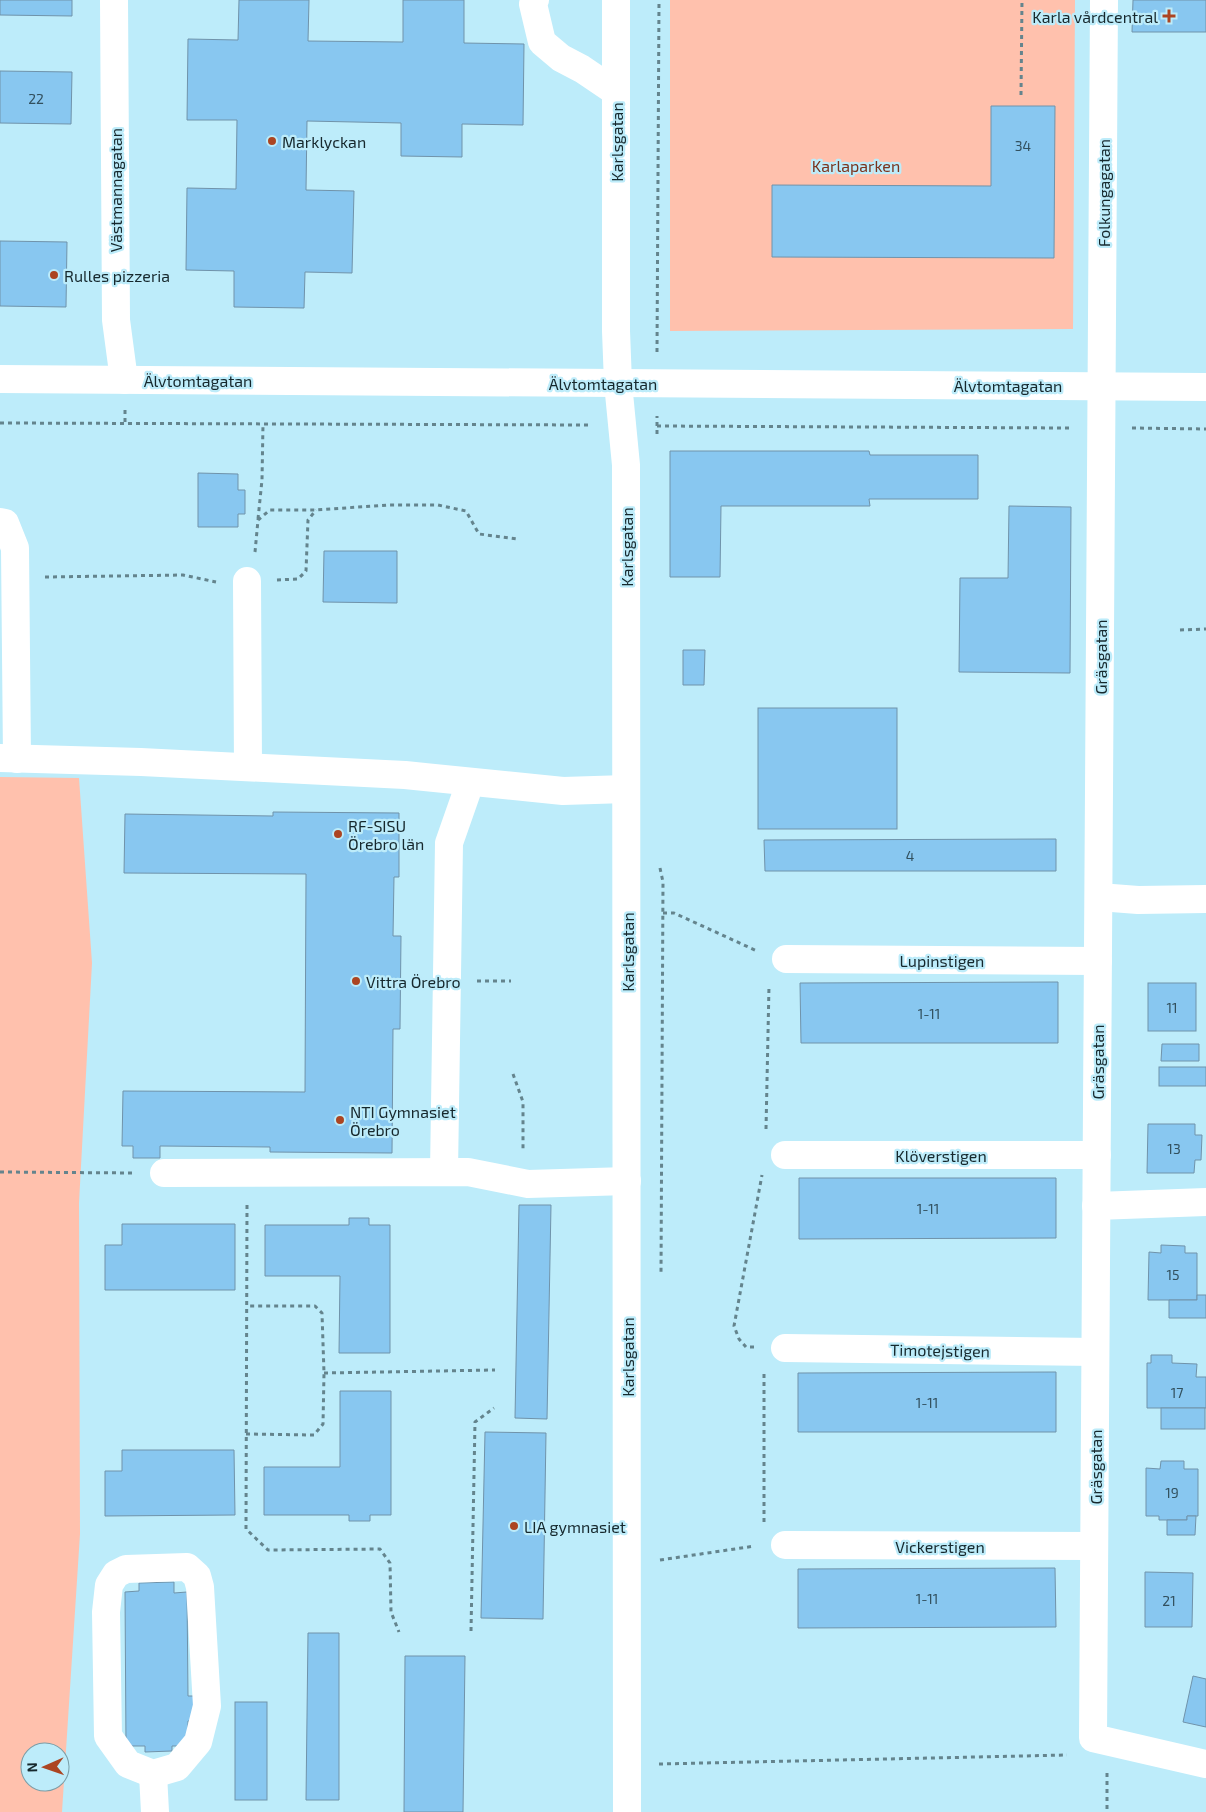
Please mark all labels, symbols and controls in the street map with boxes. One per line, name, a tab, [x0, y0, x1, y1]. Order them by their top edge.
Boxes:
place label: Karla vårdcentral	[1032, 7, 1158, 26]
marker: Karla vårdcentral	[1162, 9, 1176, 23]
house number: 22	[28, 90, 44, 107]
street label: Karlsgatan	[607, 102, 626, 182]
street label: Västmannagatan	[106, 128, 125, 252]
place label: Marklyckan	[282, 132, 366, 151]
marker: Marklyckan	[266, 135, 278, 147]
house number: 34	[1015, 137, 1031, 154]
street label: Folkungagatan	[1094, 139, 1113, 247]
park label: Karlaparken	[812, 156, 900, 175]
place label: Rulles pizzeria	[64, 266, 170, 285]
marker: Rulles pizzeria	[48, 269, 60, 281]
street label: Älvtomtagatan	[144, 371, 252, 390]
street label: Älvtomtagatan	[549, 374, 657, 393]
street label: Älvtomtagatan	[954, 376, 1062, 395]
street label: Karlsgatan	[617, 507, 636, 587]
street label: Gräsgatan	[1091, 619, 1110, 695]
place label: RF-SISU Örebro län	[348, 816, 424, 853]
marker: RF-SISU Örebro län	[332, 828, 344, 840]
house number: 4	[906, 847, 914, 864]
street label: Karlsgatan	[618, 912, 637, 992]
street label: Lupinstigen	[900, 951, 984, 970]
place label: Vittra Örebro	[366, 972, 461, 991]
marker: Vittra Örebro	[350, 975, 362, 987]
house number: 11	[1166, 999, 1178, 1016]
house number: 1-11	[918, 1005, 940, 1022]
street label: Gräsgatan	[1088, 1024, 1107, 1100]
place label: NTI Gymnasiet Örebro	[350, 1102, 456, 1139]
marker: NTI Gymnasiet Örebro	[334, 1114, 346, 1126]
house number: 13	[1167, 1140, 1181, 1157]
street label: Klöverstigen	[895, 1146, 987, 1165]
house number: 1-11	[917, 1200, 939, 1217]
house number: 15	[1166, 1266, 1180, 1283]
street label: Karlsgatan	[618, 1317, 637, 1397]
street label: Timotejstigen	[890, 1340, 990, 1361]
house number: 17	[1171, 1384, 1183, 1401]
house number: 1-11	[916, 1394, 938, 1411]
street label: Gräsgatan	[1086, 1429, 1105, 1505]
house number: 19	[1165, 1484, 1179, 1501]
place label: LIA gymnasiet	[524, 1517, 626, 1536]
marker: LIA gymnasiet	[508, 1520, 520, 1532]
street label: Vickerstigen	[895, 1537, 985, 1556]
house number: 1-11	[916, 1590, 938, 1607]
house number: 21	[1162, 1592, 1176, 1609]
north arrow	[20, 1742, 70, 1792]
text: N	[23, 1762, 40, 1773]

